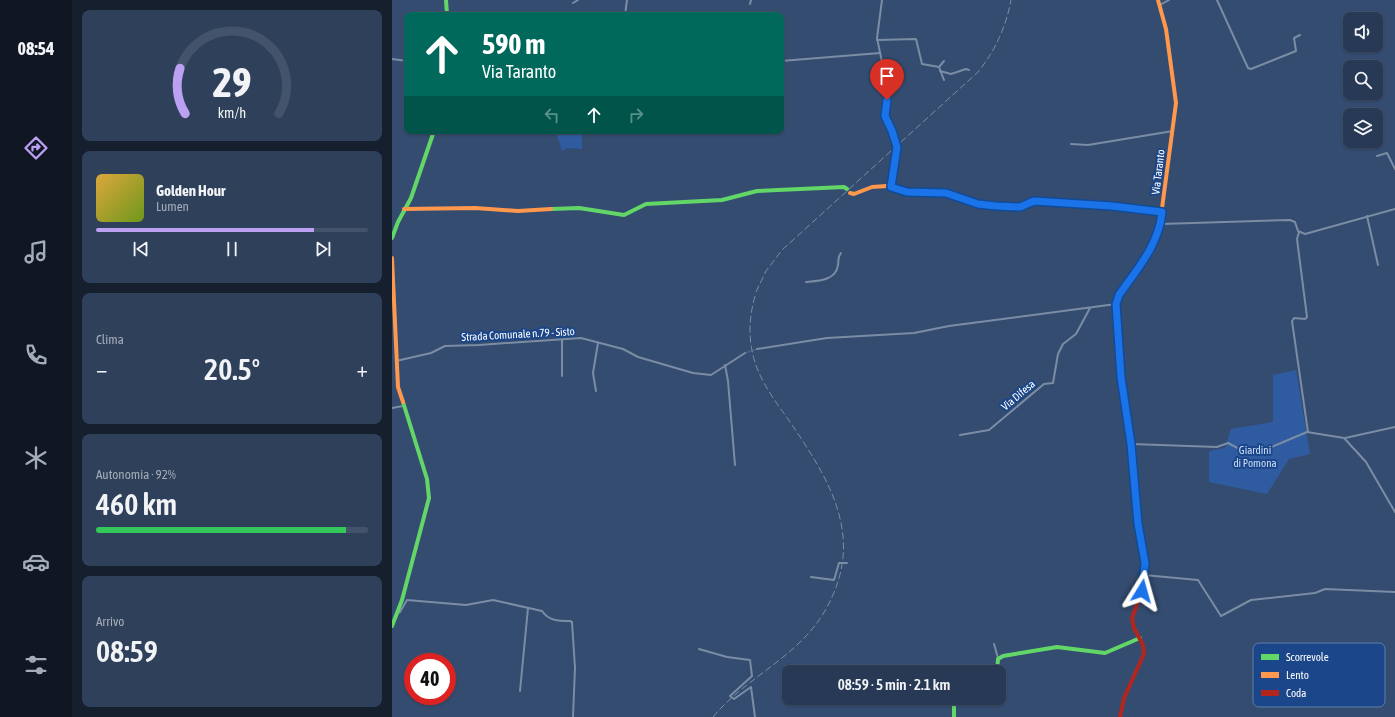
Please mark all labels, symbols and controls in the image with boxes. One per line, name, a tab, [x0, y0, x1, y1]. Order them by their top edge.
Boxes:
map controls	[1343, 12, 1383, 148]
button: sound	[1343, 12, 1383, 52]
icon: ahead	[416, 28, 468, 80]
text: 590 m	[482, 28, 545, 60]
text: 08:54	[17, 38, 55, 59]
text: 29	[212, 58, 252, 106]
pin	[870, 59, 904, 100]
button: search	[1343, 60, 1383, 100]
text: Via Taranto	[482, 61, 556, 82]
icon: arrive	[876, 65, 898, 87]
text: km/h	[218, 104, 246, 120]
icon: left	[541, 104, 563, 126]
icon: ahead	[583, 104, 605, 126]
icon: right	[625, 104, 647, 126]
button: layers	[1343, 108, 1383, 148]
icon: directions	[22, 134, 50, 162]
street label: Via Taranto	[1149, 149, 1167, 195]
text: Golden Hour	[156, 182, 226, 199]
text: Lumen	[156, 199, 189, 214]
icon: music	[22, 238, 50, 266]
icon: previous	[130, 238, 152, 260]
icon: pause	[221, 238, 243, 260]
icon: next	[312, 238, 334, 260]
street label: Strada Comunale n.79 - Sisto	[461, 325, 575, 343]
text: Clima	[96, 332, 124, 347]
icon: phone	[22, 341, 50, 369]
text: 20.5°	[204, 352, 260, 386]
text: −	[96, 356, 107, 382]
text: +	[357, 356, 368, 382]
street label: Via Difesa	[999, 377, 1037, 413]
icon: climate	[22, 444, 50, 472]
park label: Giardini di Pomona	[1233, 444, 1277, 469]
text: Autonomia · 92%	[96, 467, 176, 482]
text: 460 km	[96, 487, 177, 521]
icon: car	[22, 548, 50, 576]
position arrow	[1121, 570, 1163, 612]
text: Arrivo	[96, 614, 124, 629]
text: 08:59	[96, 634, 158, 668]
legend	[1253, 643, 1385, 707]
icon: filters	[22, 651, 50, 679]
text: Scorrevole	[1286, 651, 1329, 663]
speed limit sign: 40	[404, 653, 456, 705]
text: Lento	[1286, 669, 1309, 681]
text: 08:59 · 5 min · 2.1 km	[838, 676, 950, 693]
text: Coda	[1286, 687, 1306, 699]

